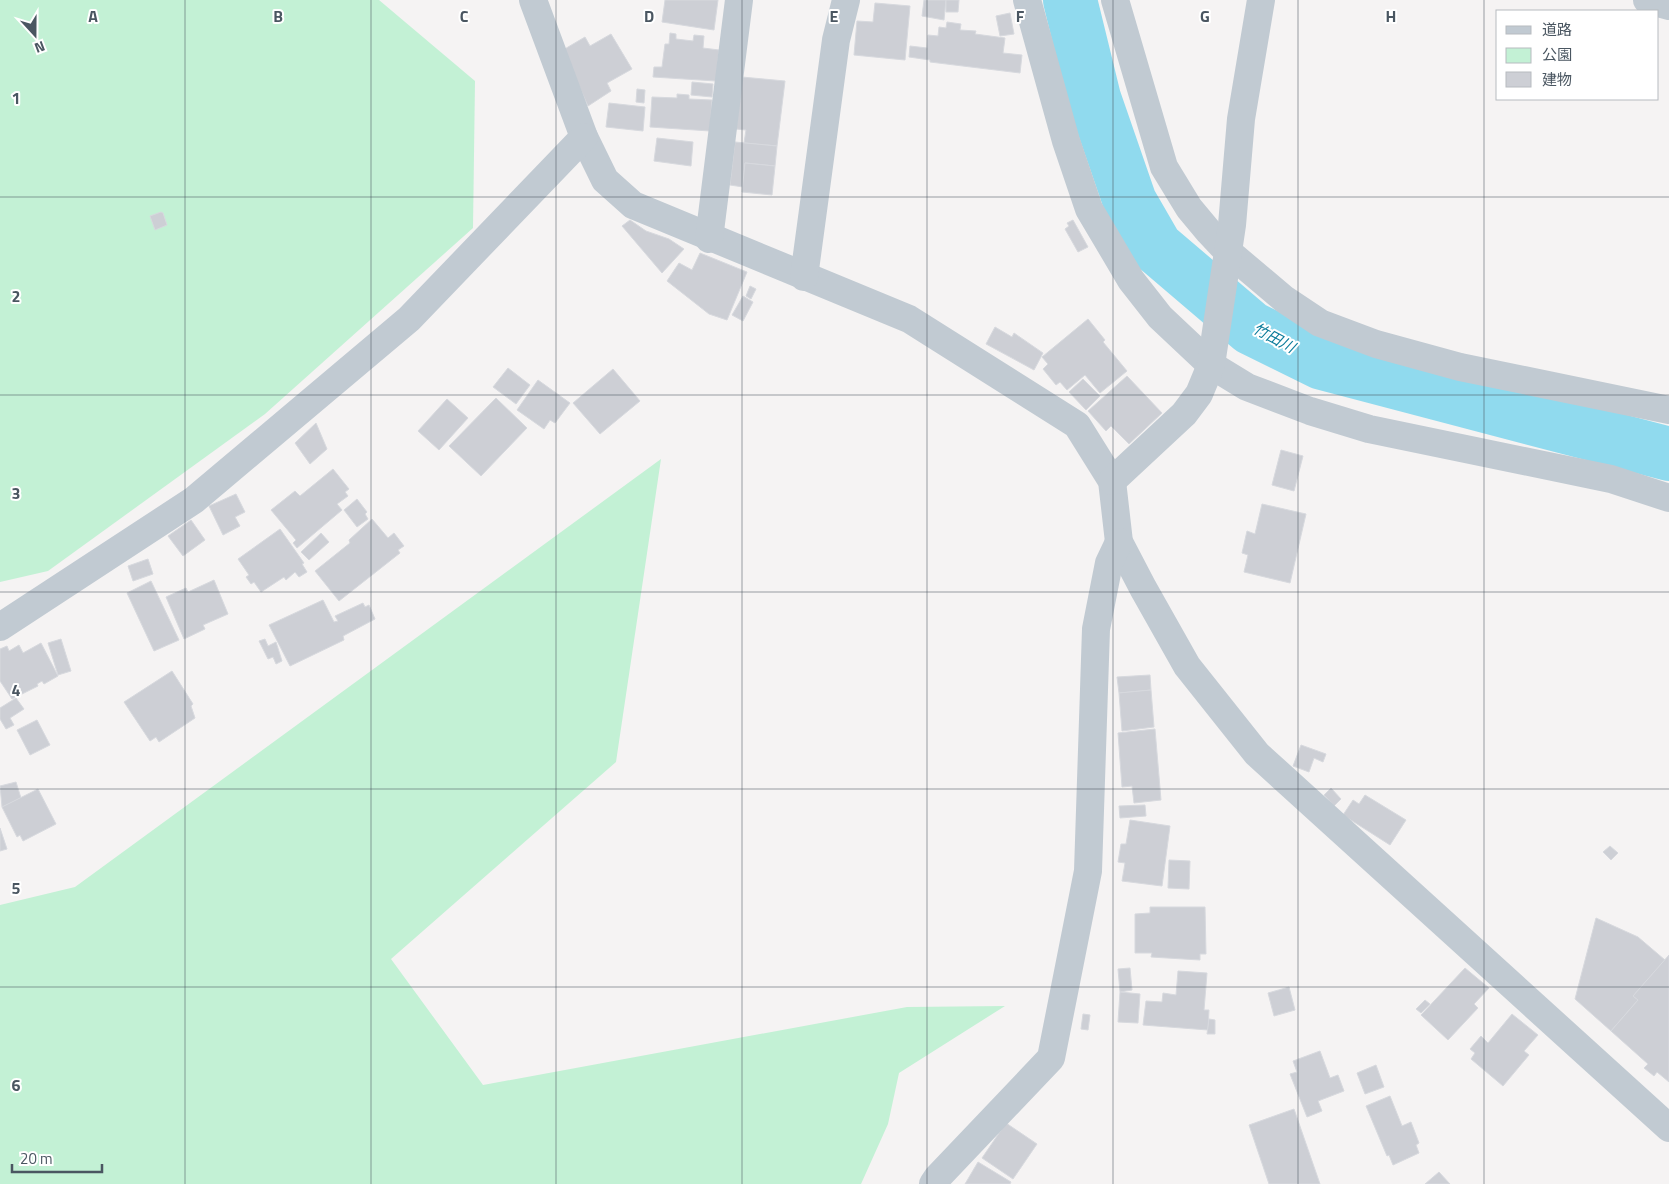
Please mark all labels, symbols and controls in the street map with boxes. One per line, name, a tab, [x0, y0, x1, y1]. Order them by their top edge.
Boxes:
text: A	[88, 4, 98, 28]
text: B	[273, 4, 283, 28]
text: C	[460, 4, 469, 28]
text: D	[644, 4, 654, 28]
text: E	[830, 4, 839, 28]
text: F	[1016, 4, 1025, 28]
text: G	[1200, 4, 1210, 28]
text: H	[1386, 4, 1396, 28]
north arrow	[10, 10, 60, 60]
legend	[1496, 10, 1659, 100]
text: 道路	[1542, 18, 1572, 41]
text: N	[32, 36, 48, 59]
text: 公園	[1542, 43, 1572, 66]
text: 建物	[1542, 68, 1572, 91]
text: 1	[12, 86, 20, 110]
text: 2	[12, 284, 20, 308]
water label: 竹田川	[1249, 317, 1301, 359]
text: 3	[12, 481, 20, 505]
text: 4	[12, 678, 21, 702]
text: 5	[12, 876, 21, 900]
text: 6	[12, 1073, 21, 1097]
scale bar	[12, 1142, 102, 1174]
text: 20 m	[20, 1147, 53, 1170]

